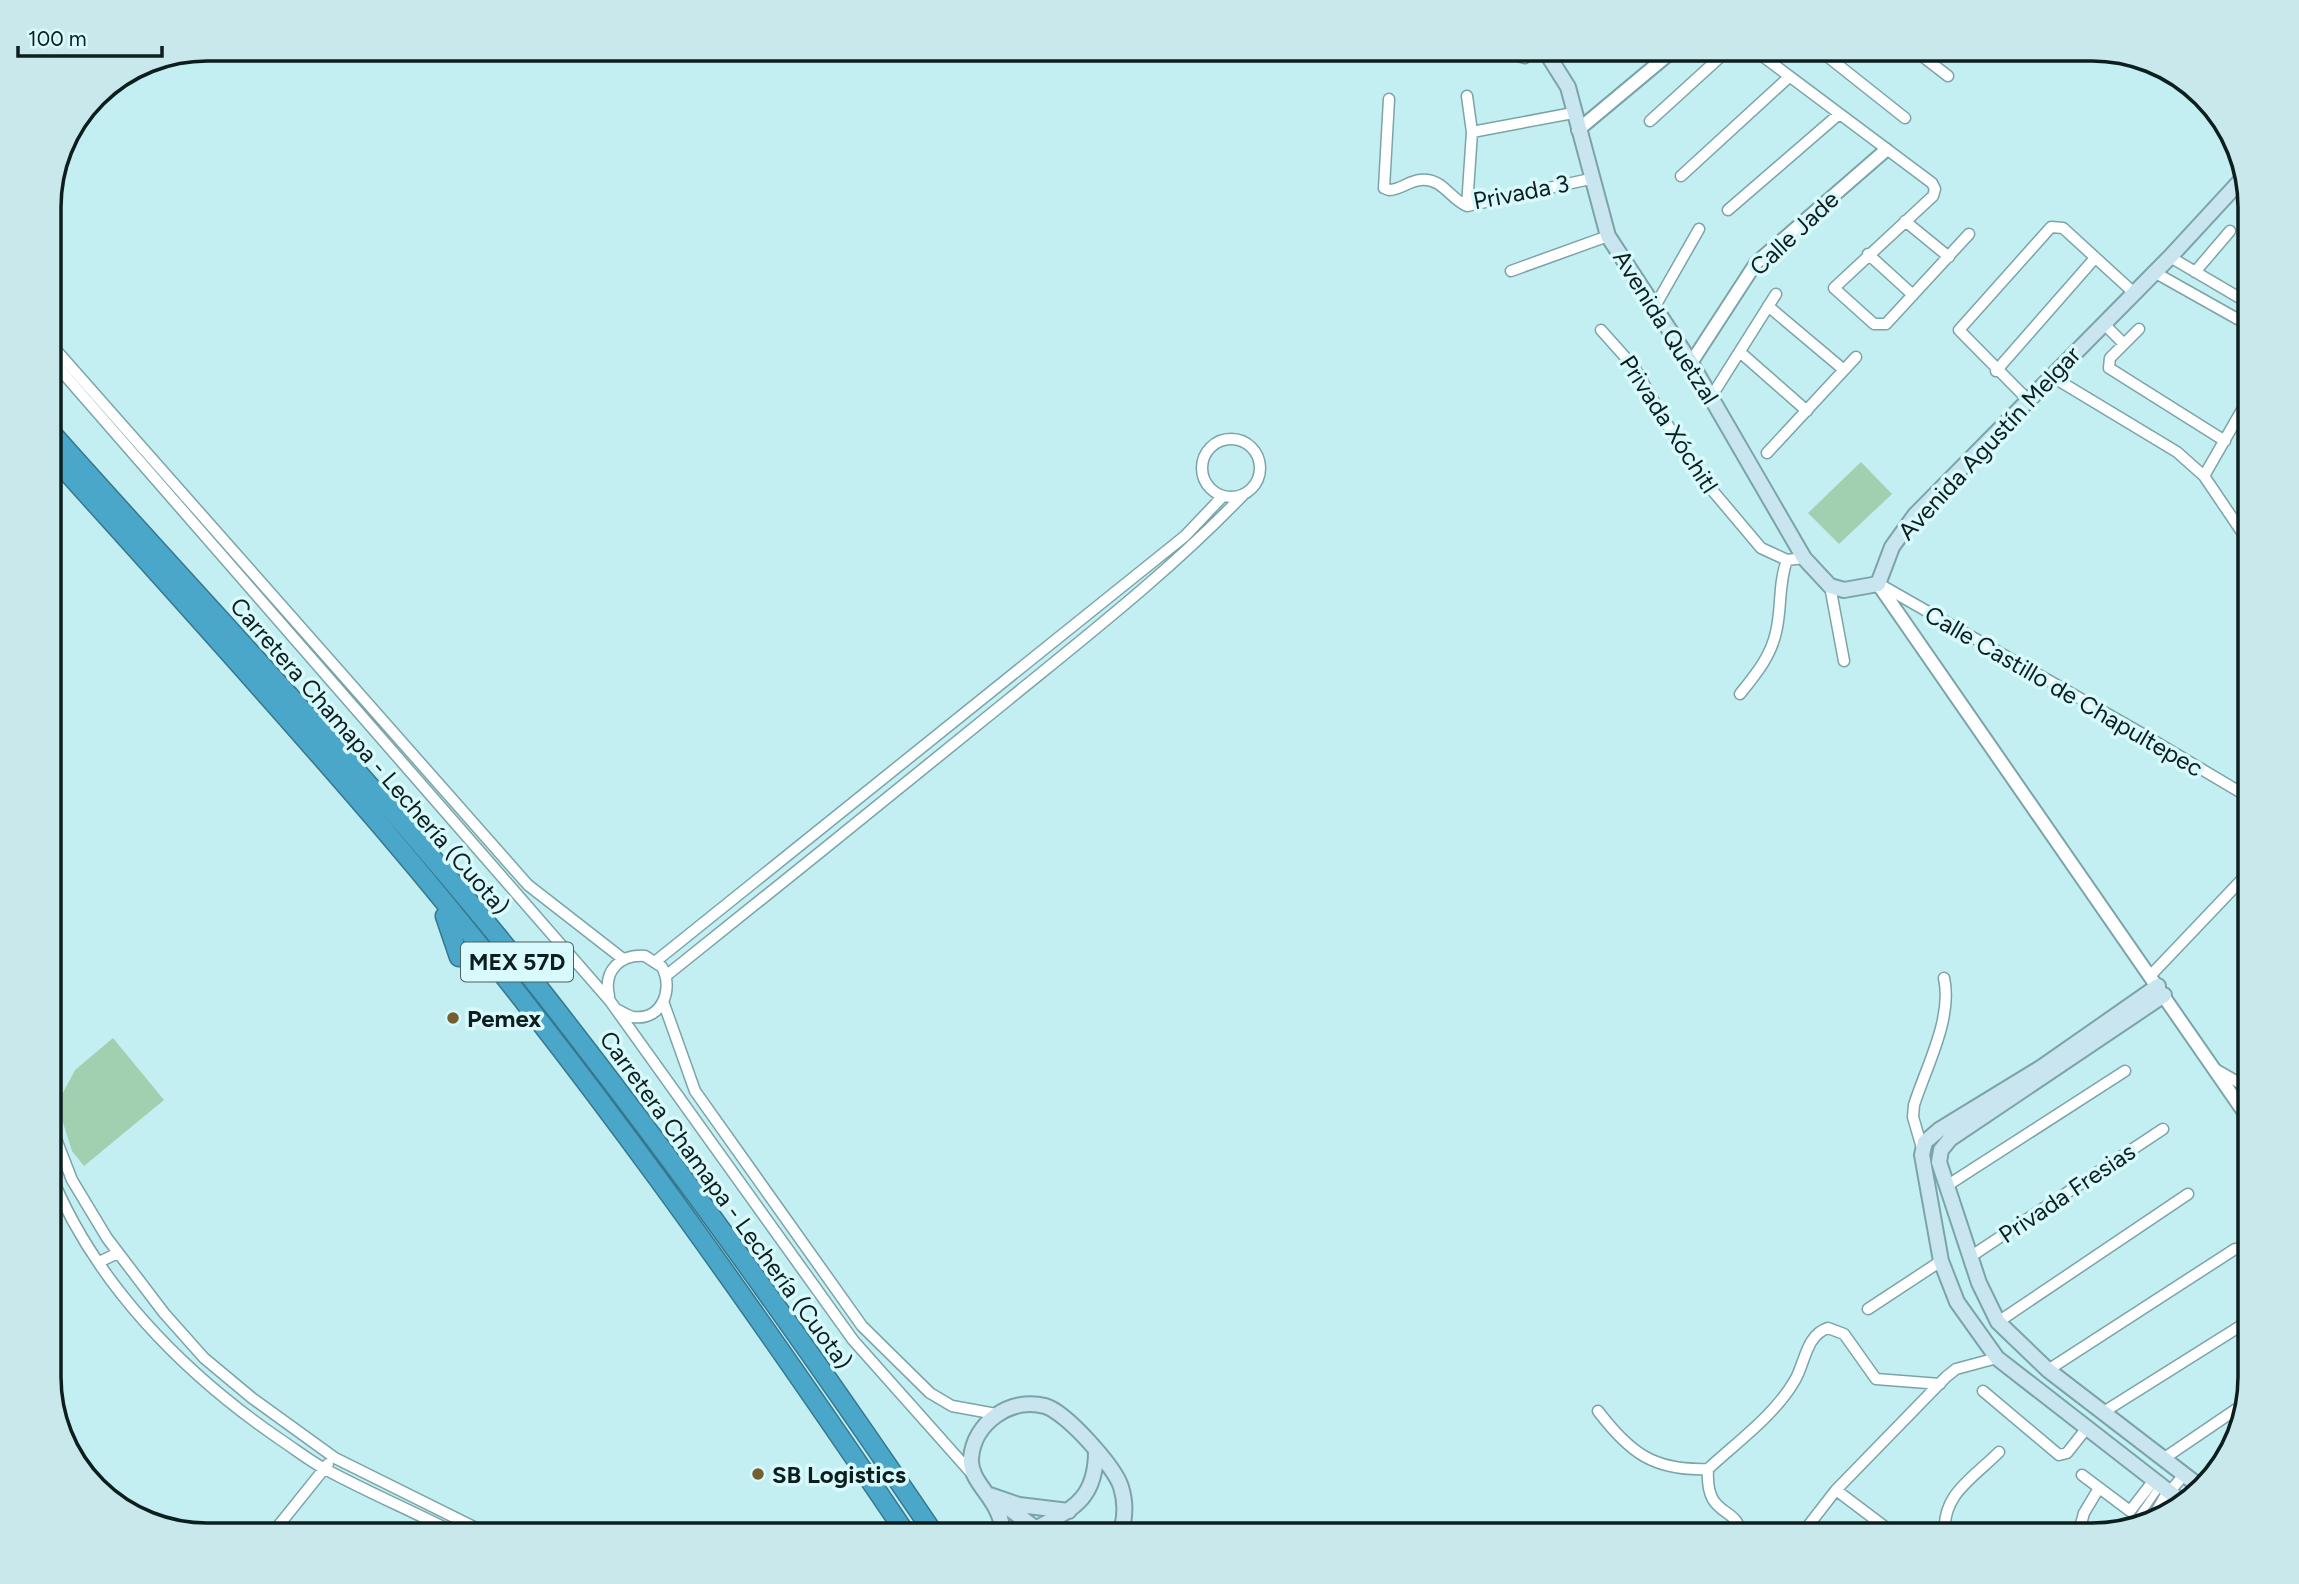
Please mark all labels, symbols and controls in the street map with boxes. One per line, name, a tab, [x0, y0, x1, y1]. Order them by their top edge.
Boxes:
scale bar	[18, 14, 161, 58]
text: 100 m	[28, 26, 87, 51]
street label: Privada 3	[1471, 168, 1571, 216]
street label: Calle Jade	[1744, 185, 1844, 281]
street label: Avenida Quetzal	[1607, 245, 1725, 409]
street label: Avenida Agustín Melgar	[1892, 340, 2086, 546]
street label: Privada Xóchitl	[1614, 350, 1724, 498]
street label: Carretera Chamapa - Lechería (Cuota)	[224, 591, 516, 921]
street label: Calle Castillo de Chapultepec	[1920, 599, 2208, 783]
road number: MEX 57D	[461, 942, 573, 981]
place label: Pemex	[467, 1004, 541, 1033]
marker: Pemex	[445, 1010, 461, 1026]
street label: Carretera Chamapa - Lechería (Cuota)	[594, 1025, 858, 1375]
street label: Privada Fresias	[1993, 1137, 2141, 1249]
place label: SB Logistics	[772, 1460, 906, 1489]
marker: SB Logistics	[750, 1466, 766, 1482]

